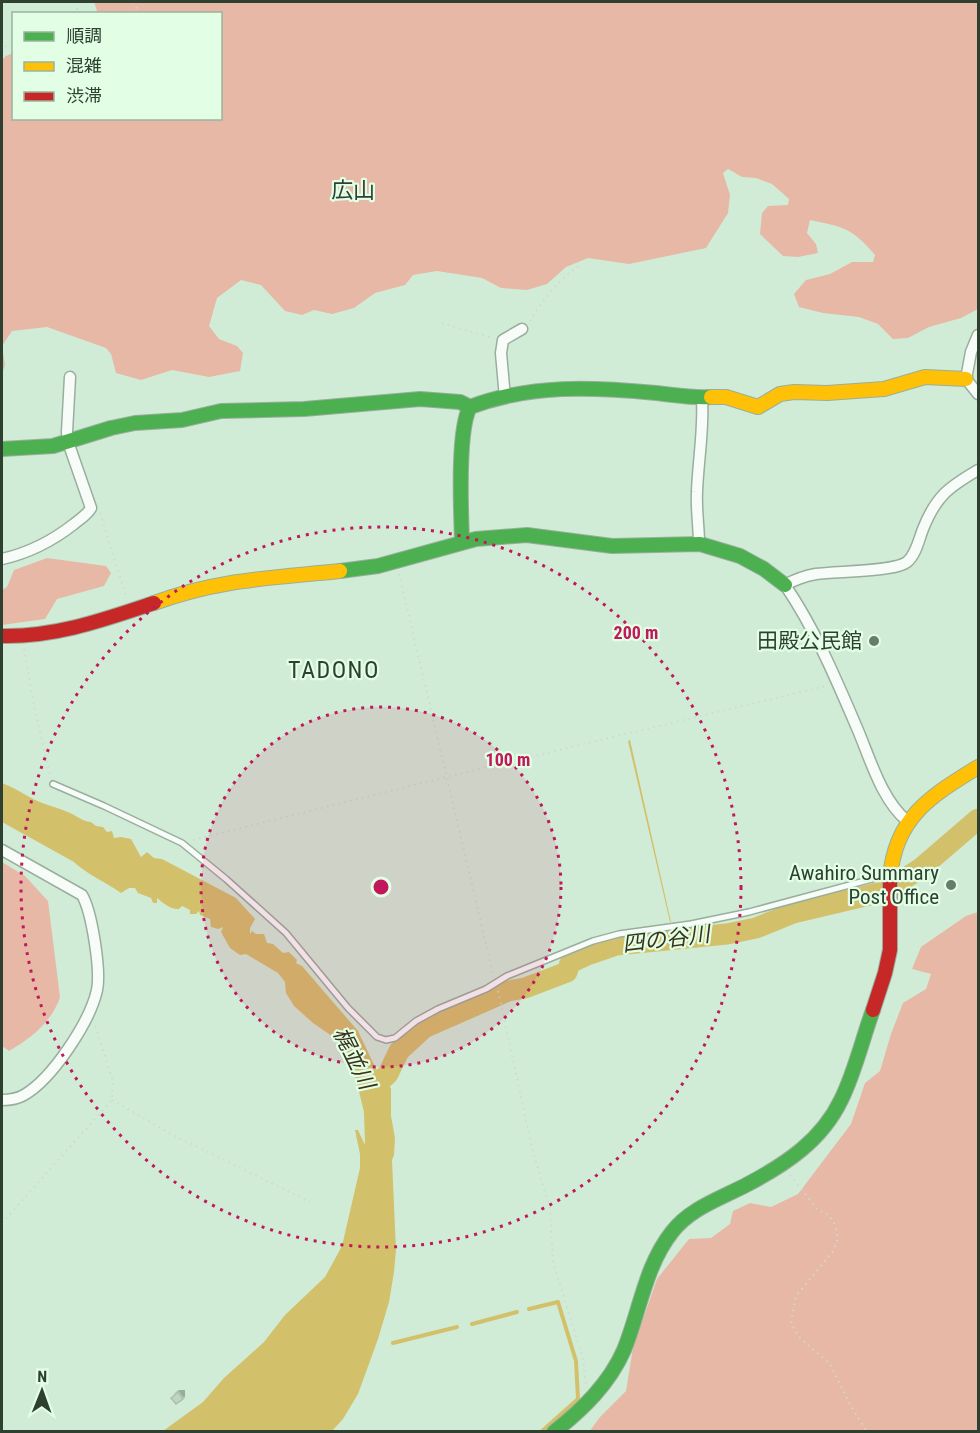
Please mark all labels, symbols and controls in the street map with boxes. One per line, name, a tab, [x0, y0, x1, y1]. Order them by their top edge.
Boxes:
legend	[12, 12, 222, 120]
text: 順調	[66, 25, 102, 46]
text: 混雑	[66, 55, 102, 76]
text: 渋滞	[66, 85, 102, 106]
district label: 広山	[331, 178, 375, 203]
text: 200 m	[614, 622, 658, 643]
place label: 田殿公民館	[757, 629, 862, 653]
marker: 田殿公民館	[867, 634, 881, 648]
district label: TADONO	[288, 656, 380, 684]
text: 100 m	[486, 749, 530, 770]
place label: Awahiro Summary Post Office	[789, 861, 939, 909]
centre of rings	[371, 877, 391, 897]
marker: Awahiro Summary Post Office	[944, 878, 958, 892]
water label: 四の谷川	[621, 921, 713, 957]
water label: 梶並川	[328, 1023, 381, 1095]
north arrow	[12, 1361, 72, 1421]
text: N	[37, 1367, 47, 1386]

